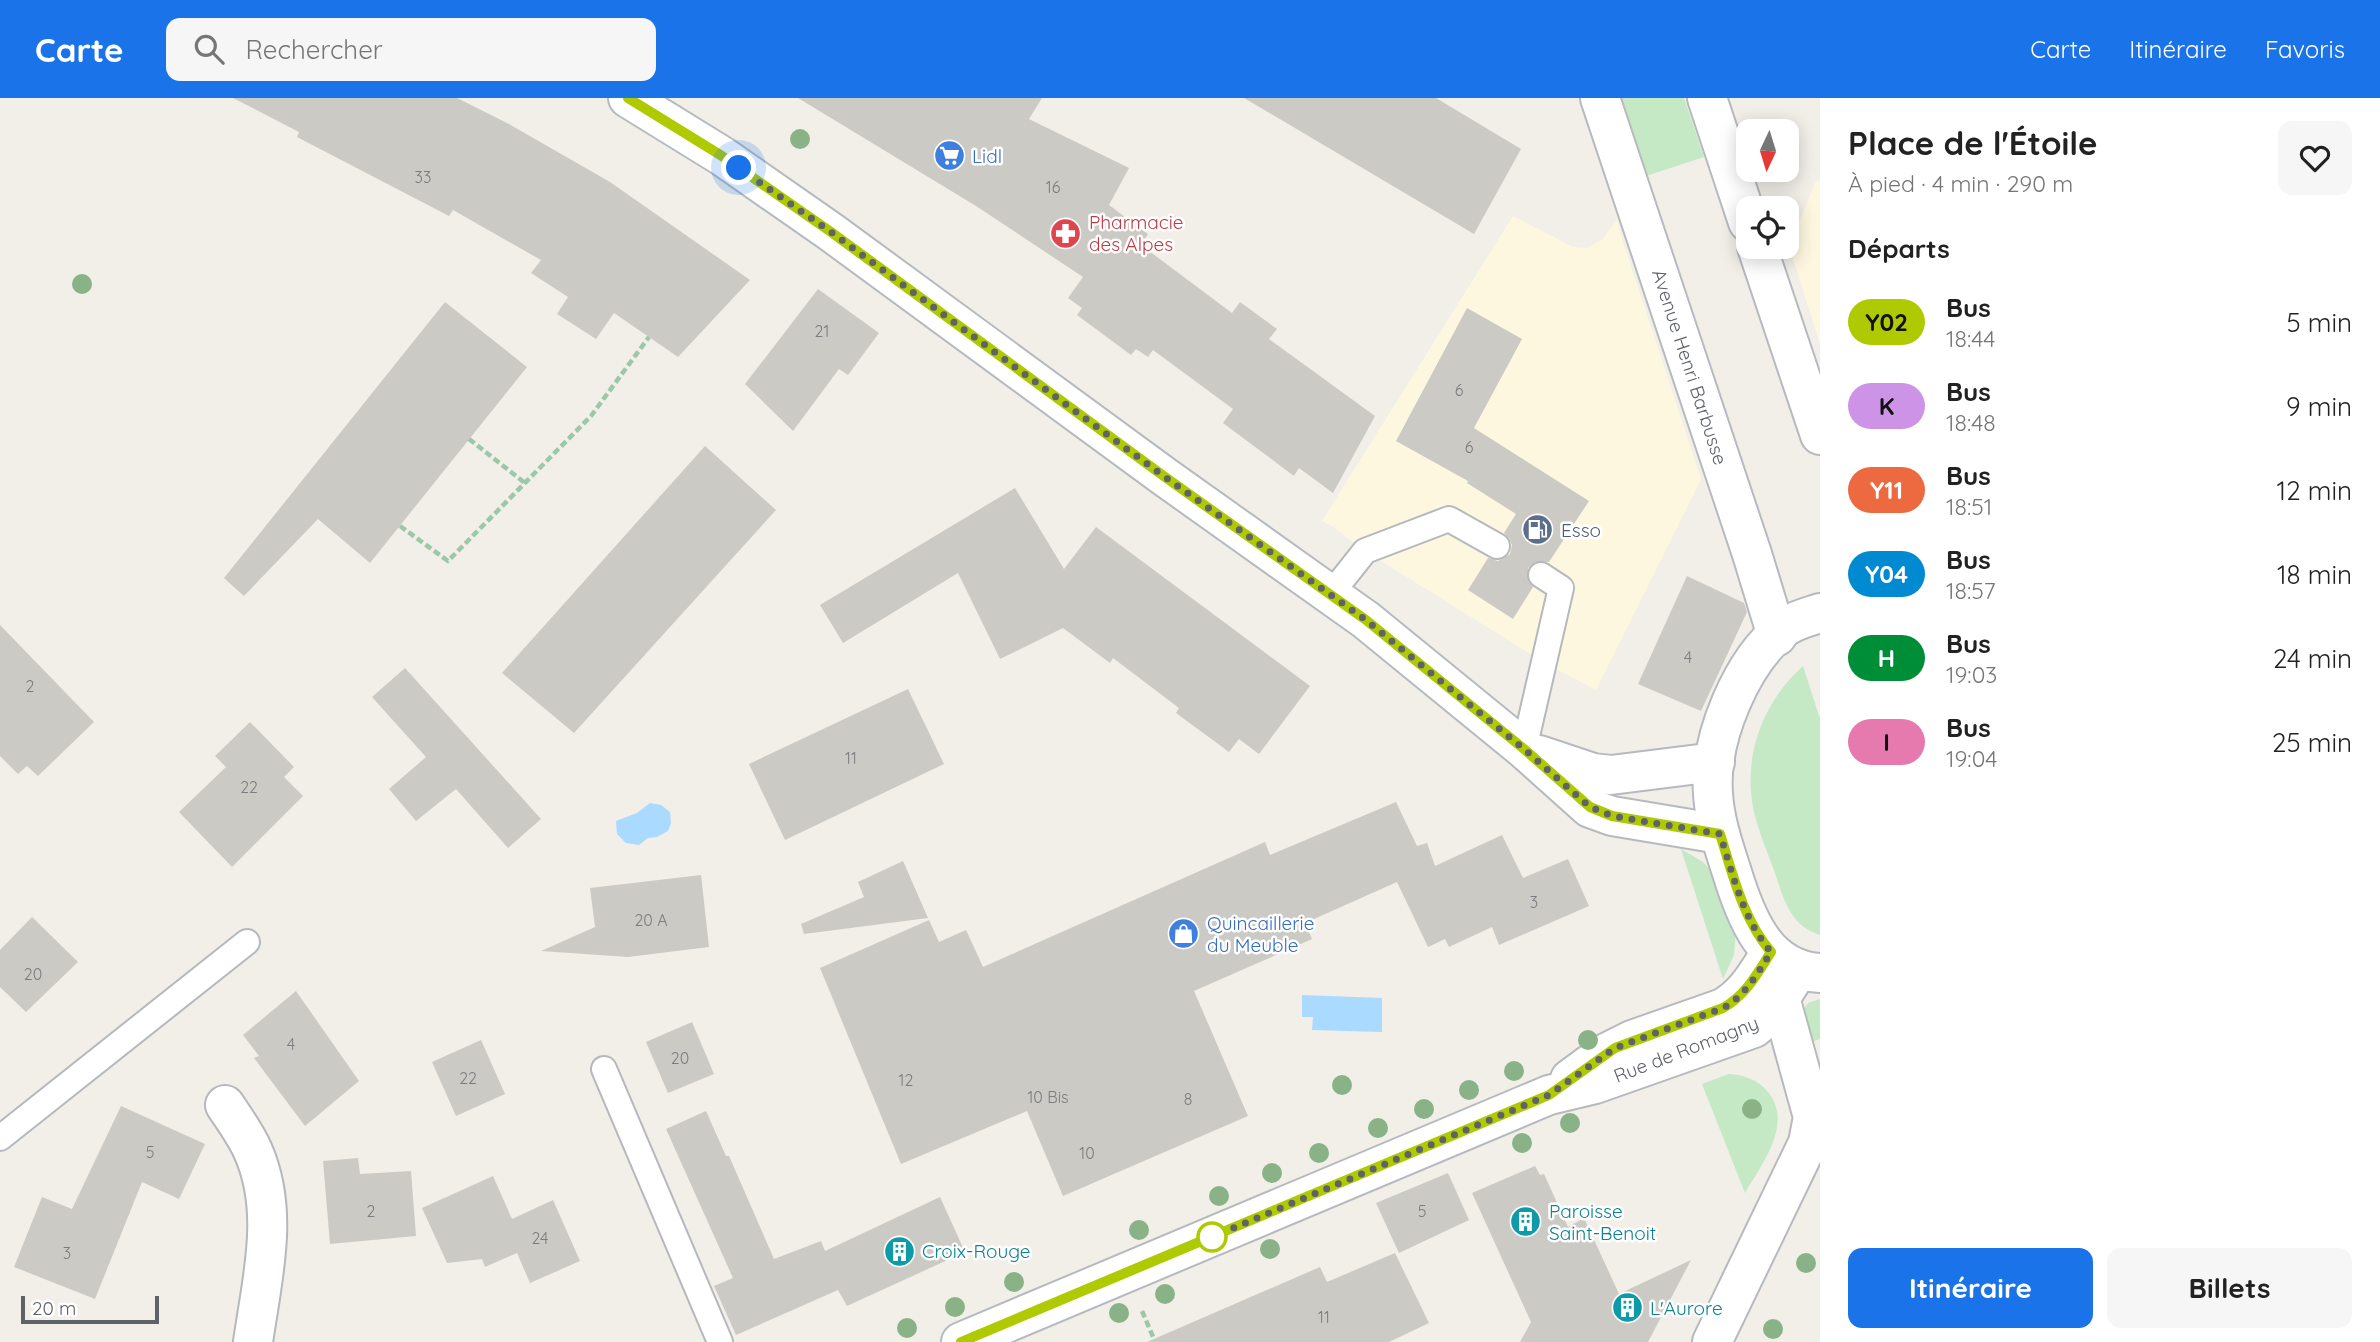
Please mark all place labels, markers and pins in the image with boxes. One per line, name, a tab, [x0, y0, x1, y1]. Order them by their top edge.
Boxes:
supermarket icon: Lidl	[932, 139, 966, 173]
place label: Lidl	[972, 144, 1002, 168]
place label: Pharmacie des Alpes	[1089, 210, 1183, 256]
pharmacy icon: Pharmacie des Alpes	[1049, 216, 1083, 250]
fuel station icon: Esso	[1521, 513, 1555, 547]
place label: Esso	[1561, 518, 1601, 542]
place label: Quincaillerie du Meuble	[1207, 911, 1314, 957]
shop icon: Quincaillerie du Meuble	[1167, 917, 1201, 951]
place label: Paroisse Saint-Benoit	[1549, 1199, 1656, 1245]
building icon: Paroisse Saint-Benoit	[1509, 1205, 1543, 1239]
unlabelled marker	[1197, 1222, 1227, 1252]
building icon: Croix-Rouge	[882, 1234, 916, 1268]
place label: Croix-Rouge	[922, 1239, 1030, 1263]
building icon: L'Aurore	[1610, 1291, 1644, 1325]
place label: L'Aurore	[1650, 1296, 1723, 1320]

